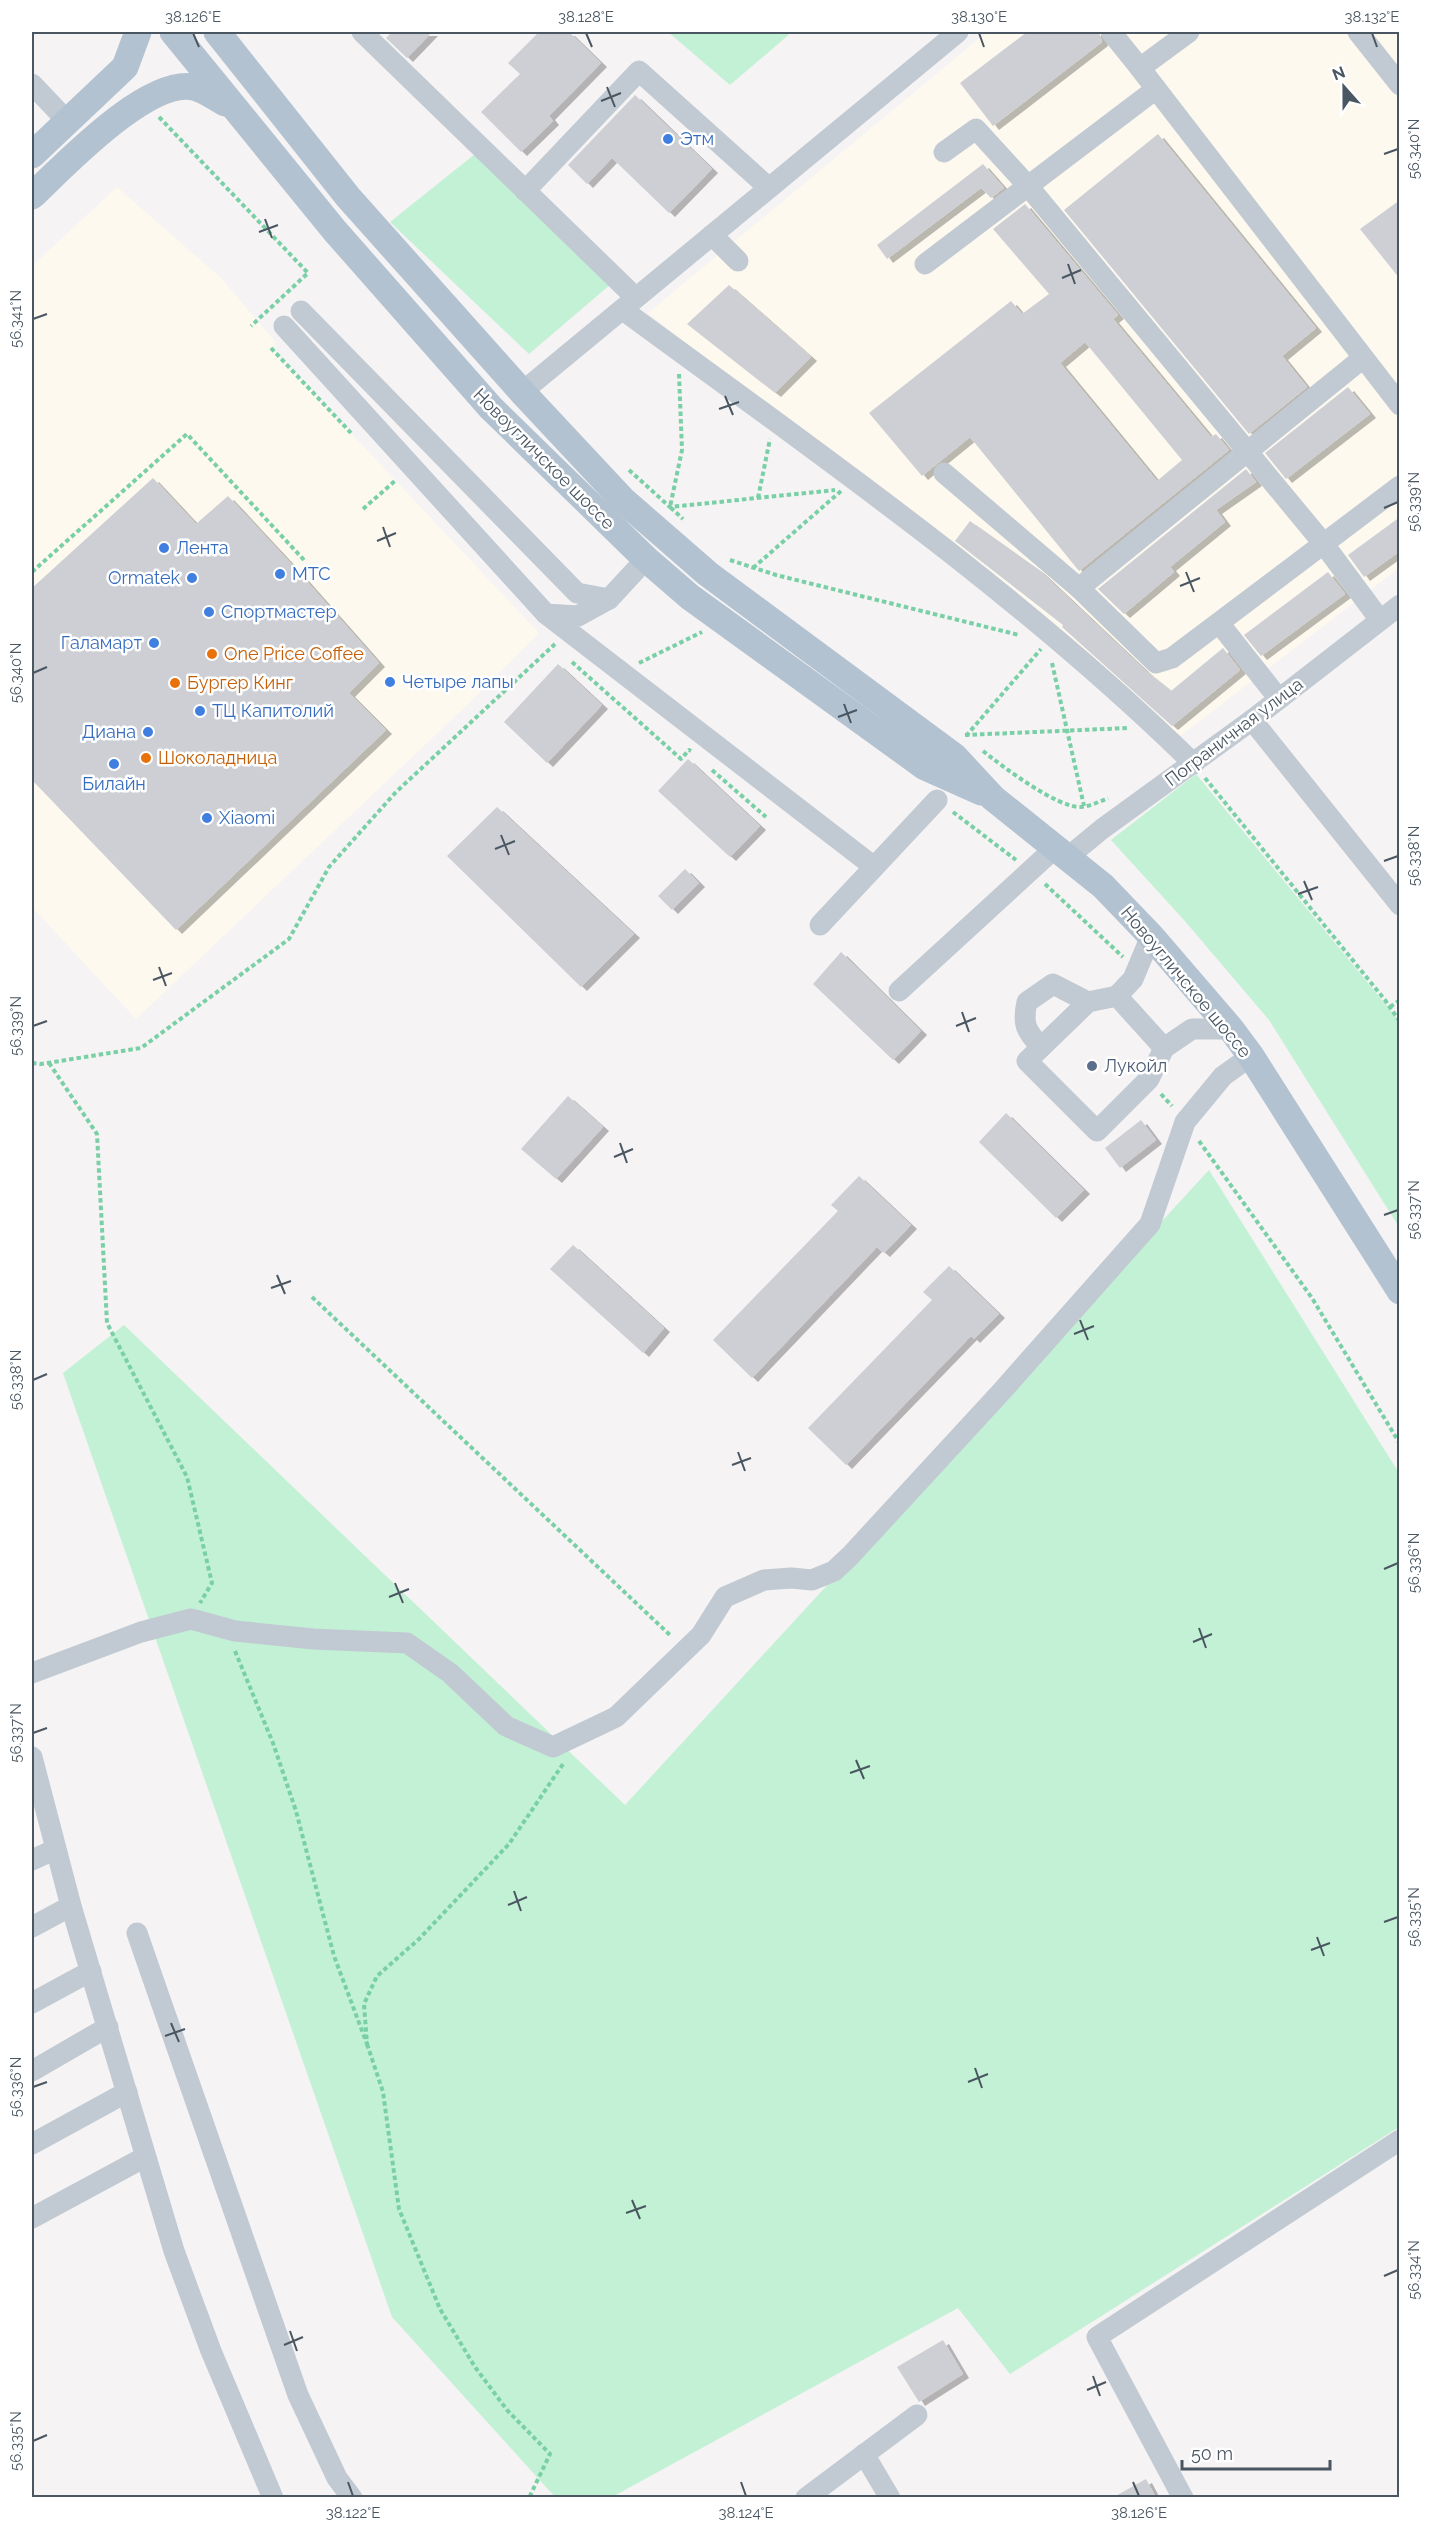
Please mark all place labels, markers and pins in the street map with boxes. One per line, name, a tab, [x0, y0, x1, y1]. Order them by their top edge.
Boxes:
place label: Этм	[680, 128, 714, 149]
marker: Этм	[661, 132, 675, 146]
place label: Лента	[176, 537, 229, 558]
marker: Лента	[157, 541, 171, 555]
place label: МТС	[292, 563, 331, 584]
place label: Ormatek	[108, 567, 180, 588]
marker: МТС	[273, 567, 287, 581]
marker: Ormatek	[185, 571, 199, 585]
place label: Спортмастер	[221, 601, 337, 622]
marker: Спортмастер	[202, 605, 216, 619]
place label: Галамарт	[61, 632, 142, 653]
marker: Галамарт	[147, 636, 161, 650]
place label: One Price Coffee	[224, 643, 364, 664]
marker: One Price Coffee	[205, 647, 219, 661]
place label: Четыре лапы	[402, 671, 514, 692]
place label: Бургер Кинг	[187, 672, 293, 693]
marker: Четыре лапы	[383, 675, 397, 689]
marker: Бургер Кинг	[168, 676, 182, 690]
place label: ТЦ Капитолий	[212, 700, 334, 721]
marker: ТЦ Капитолий	[193, 704, 207, 718]
place label: Диана	[82, 721, 136, 742]
marker: Диана	[141, 725, 155, 739]
place label: Шоколадница	[158, 747, 277, 768]
marker: Шоколадница	[139, 751, 153, 765]
marker: Билайн	[107, 757, 121, 771]
place label: Билайн	[82, 773, 146, 794]
place label: Xiaomi	[219, 807, 275, 828]
marker: Xiaomi	[200, 811, 214, 825]
place label: Лукойл	[1104, 1055, 1167, 1076]
marker: Лукойл	[1085, 1059, 1099, 1073]

